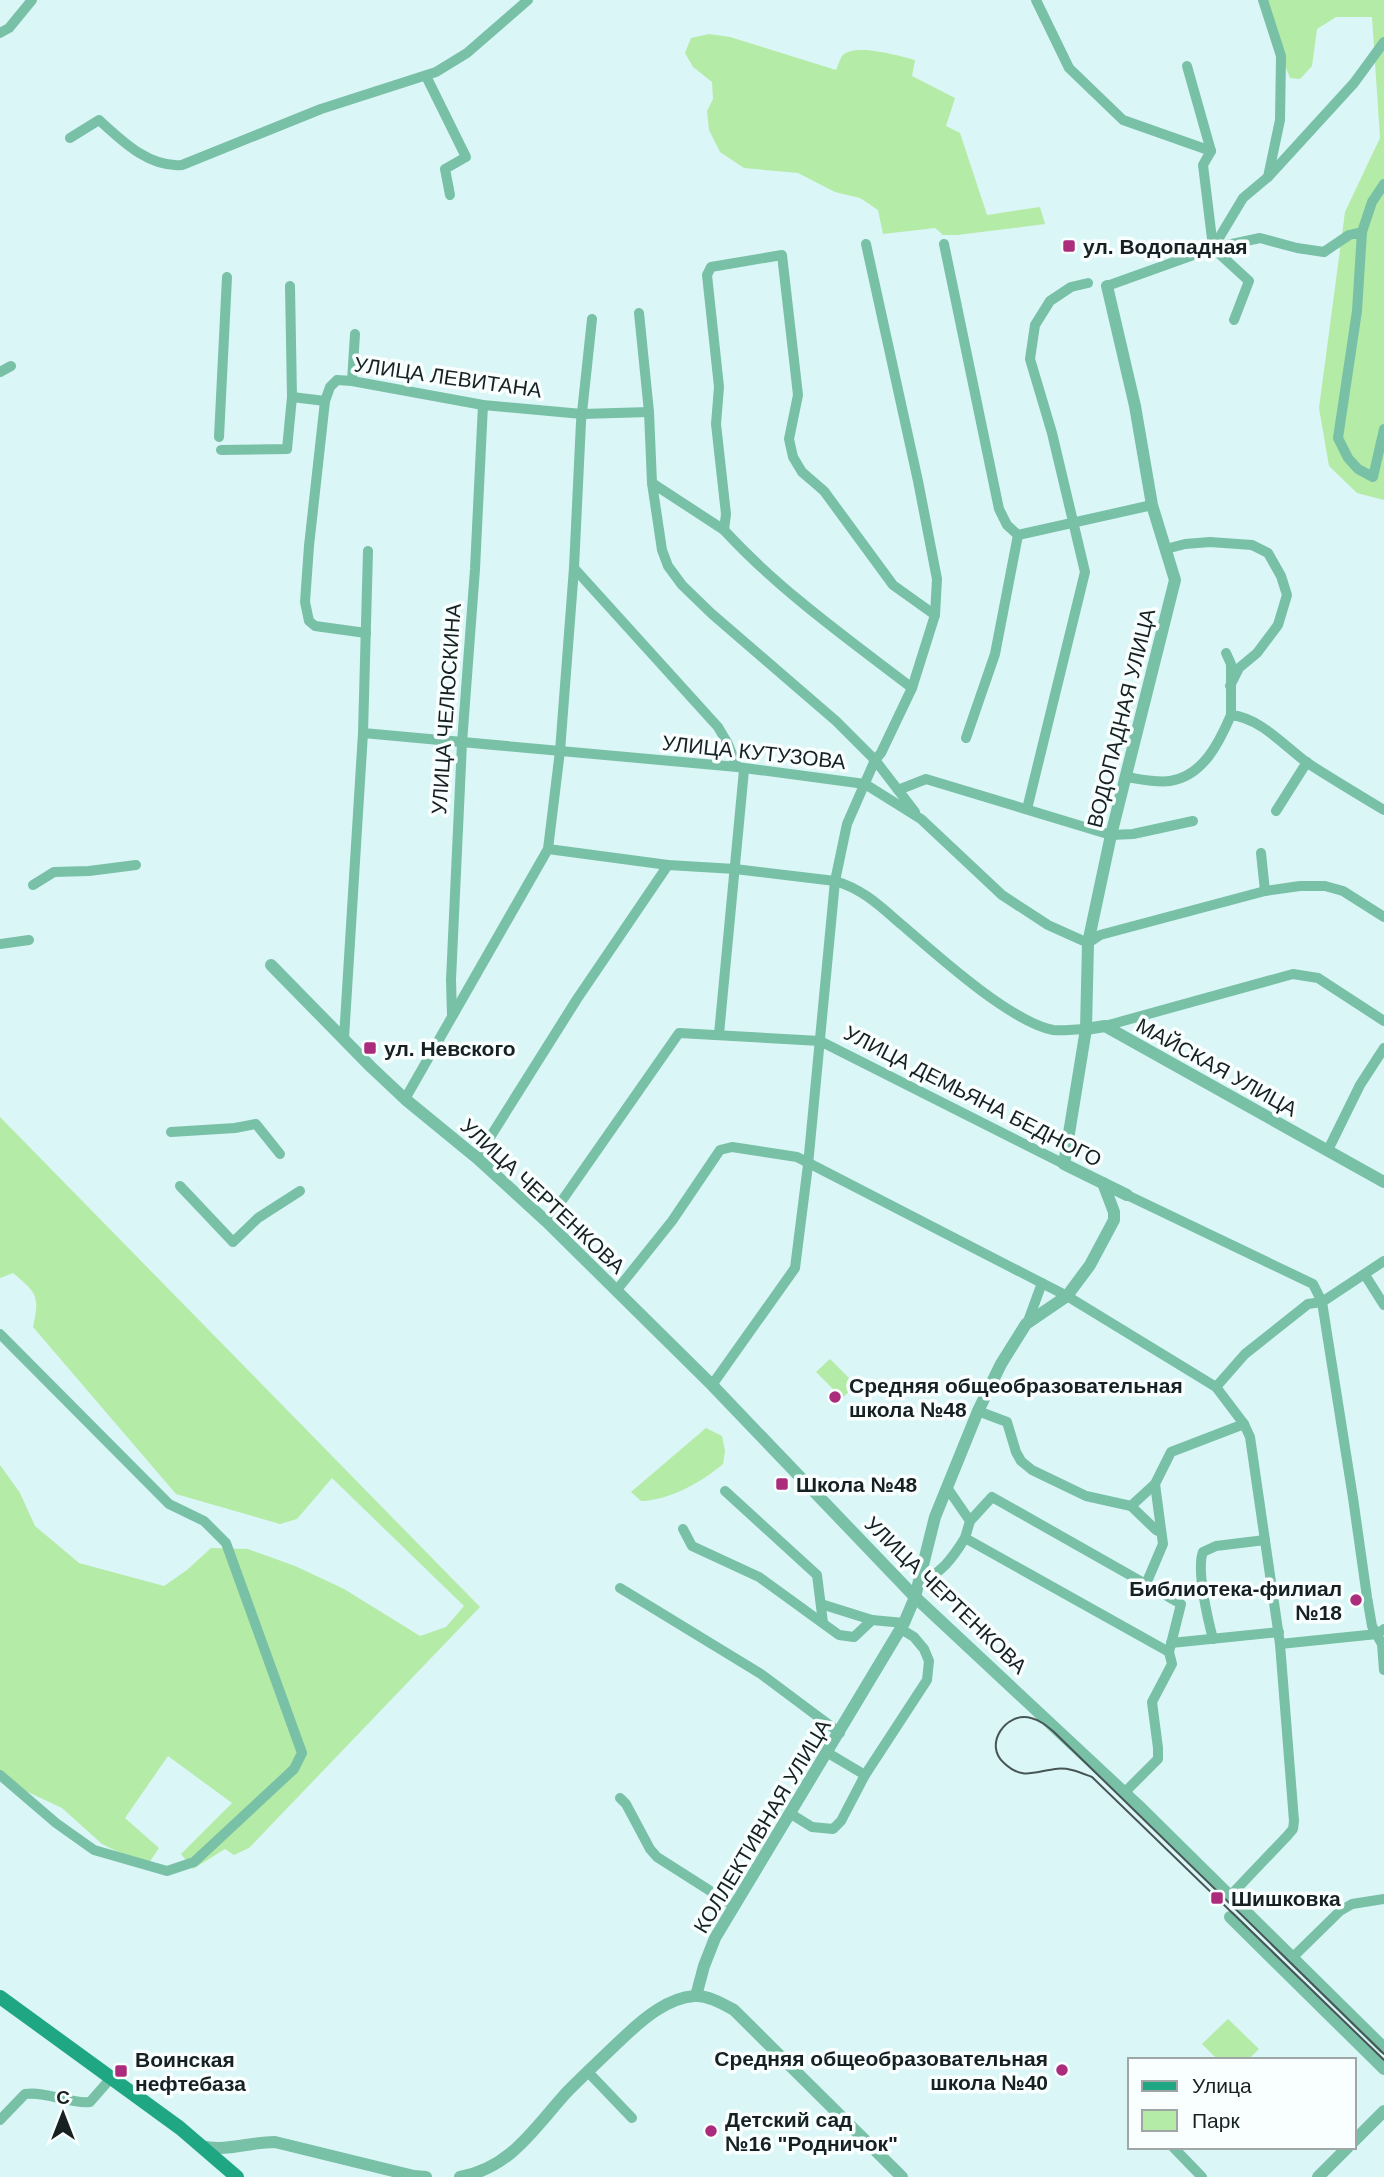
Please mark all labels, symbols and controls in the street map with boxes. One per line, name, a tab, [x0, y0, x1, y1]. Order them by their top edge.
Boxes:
place label: ул. Водопадная	[1083, 235, 1248, 258]
marker: ул. Водопадная	[1061, 238, 1077, 254]
street label: УЛИЦА ЛЕВИТАНА	[353, 352, 543, 402]
street label: УЛИЦА ЧЕЛЮСКИНА	[427, 603, 465, 815]
street label: ВОДОПАДНАЯ УЛИЦА	[1083, 606, 1159, 830]
street label: УЛИЦА КУТУЗОВА	[661, 731, 847, 773]
street label: МАЙСКАЯ УЛИЦА	[1133, 1013, 1301, 1121]
street label: УЛИЦА ДЕМЬЯНА БЕДНОГО	[841, 1021, 1105, 1171]
place label: ул. Невского	[384, 1037, 516, 1060]
marker: ул. Невского	[362, 1040, 378, 1056]
street label: УЛИЦА ЧЕРТЕНКОВА	[456, 1114, 630, 1278]
place label: Средняя общеобразовательная школа №48	[849, 1374, 1183, 1421]
marker: Средняя общеобразовательная школа №48	[827, 1389, 843, 1405]
place label: Школа №48	[796, 1473, 918, 1496]
marker: Школа №48	[774, 1476, 790, 1492]
street label: УЛИЦА ЧЕРТЕНКОВА	[860, 1512, 1032, 1678]
place label: Библиотека-филиал №18	[1129, 1577, 1342, 1624]
marker: Библиотека-филиал №18	[1348, 1592, 1364, 1608]
street label: КОЛЛЕКТИВНАЯ УЛИЦА	[689, 1715, 835, 1937]
place label: Шишковка	[1231, 1887, 1341, 1910]
marker: Шишковка	[1209, 1890, 1225, 1906]
place label: Средняя общеобразовательная школа №40	[714, 2047, 1048, 2094]
place label: Воинская нефтебаза	[135, 2048, 246, 2095]
legend	[1128, 2058, 1356, 2149]
marker: Средняя общеобразовательная школа №40	[1054, 2062, 1070, 2078]
marker: Воинская нефтебаза	[113, 2063, 129, 2079]
text: Улица	[1192, 2074, 1252, 2097]
north arrow	[28, 2079, 98, 2149]
text: С	[56, 2087, 70, 2108]
place label: Детский сад №16 "Родничок"	[725, 2108, 898, 2155]
text: Парк	[1192, 2109, 1240, 2132]
marker: Детский сад №16 "Родничок"	[703, 2123, 719, 2139]

